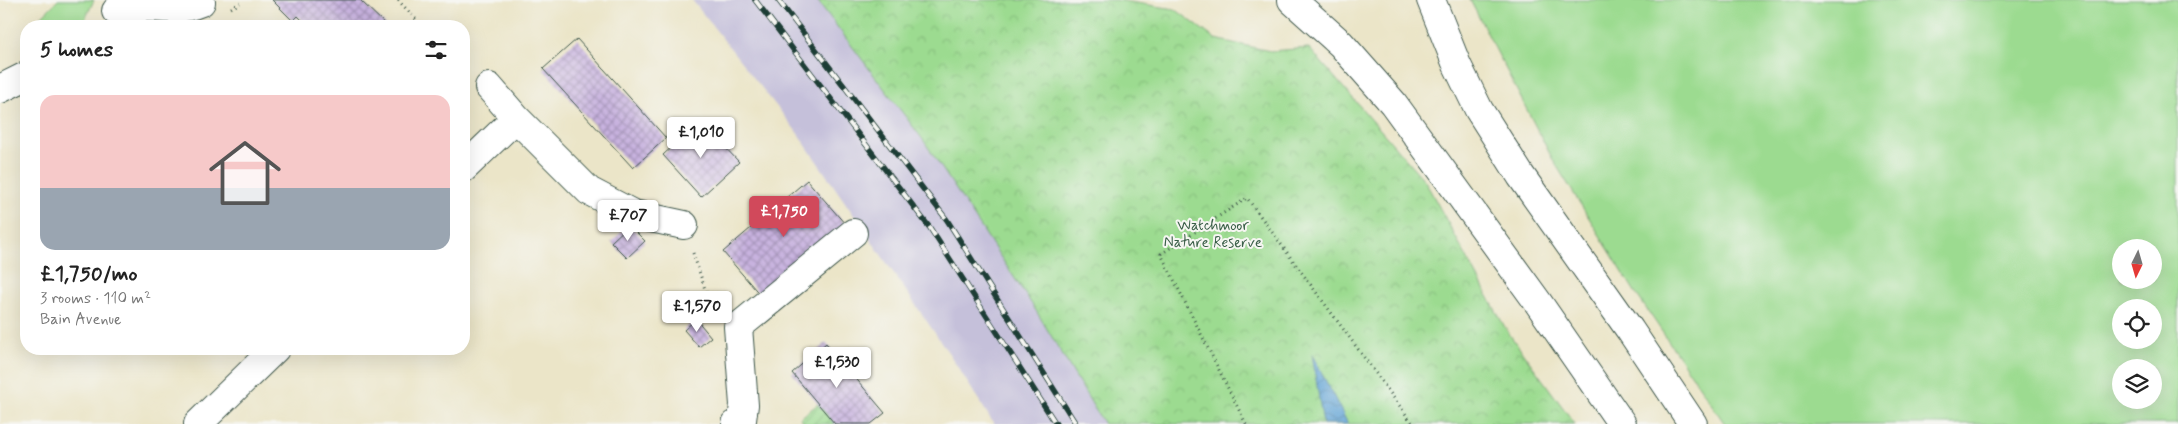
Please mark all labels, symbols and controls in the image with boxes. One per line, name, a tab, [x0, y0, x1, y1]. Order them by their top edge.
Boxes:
text: 5 homes	[40, 36, 113, 64]
icon: filters	[422, 36, 450, 64]
pin: £1,010	[660, 116, 742, 159]
text: £1,010	[678, 122, 724, 143]
icon: home	[200, 128, 290, 218]
pin: £1,750	[743, 196, 825, 238]
pin: £707	[598, 200, 658, 242]
text: £1,750	[760, 201, 808, 222]
text: £707	[608, 205, 648, 226]
park label: Watchmoor Nature Reserve	[1164, 216, 1262, 253]
north arrow	[2112, 239, 2162, 289]
map controls	[2112, 239, 2162, 409]
text: £1,750/mo	[40, 260, 138, 288]
text: 3 rooms · 110 m²	[40, 288, 151, 309]
pin: £1,570	[656, 290, 738, 333]
text: £1,570	[673, 296, 721, 317]
button: locate	[2112, 299, 2162, 349]
text: Bain Avenue	[40, 309, 122, 330]
pin: £1,530	[796, 346, 878, 389]
text: £1,530	[814, 352, 860, 373]
button: layers	[2112, 359, 2162, 409]

